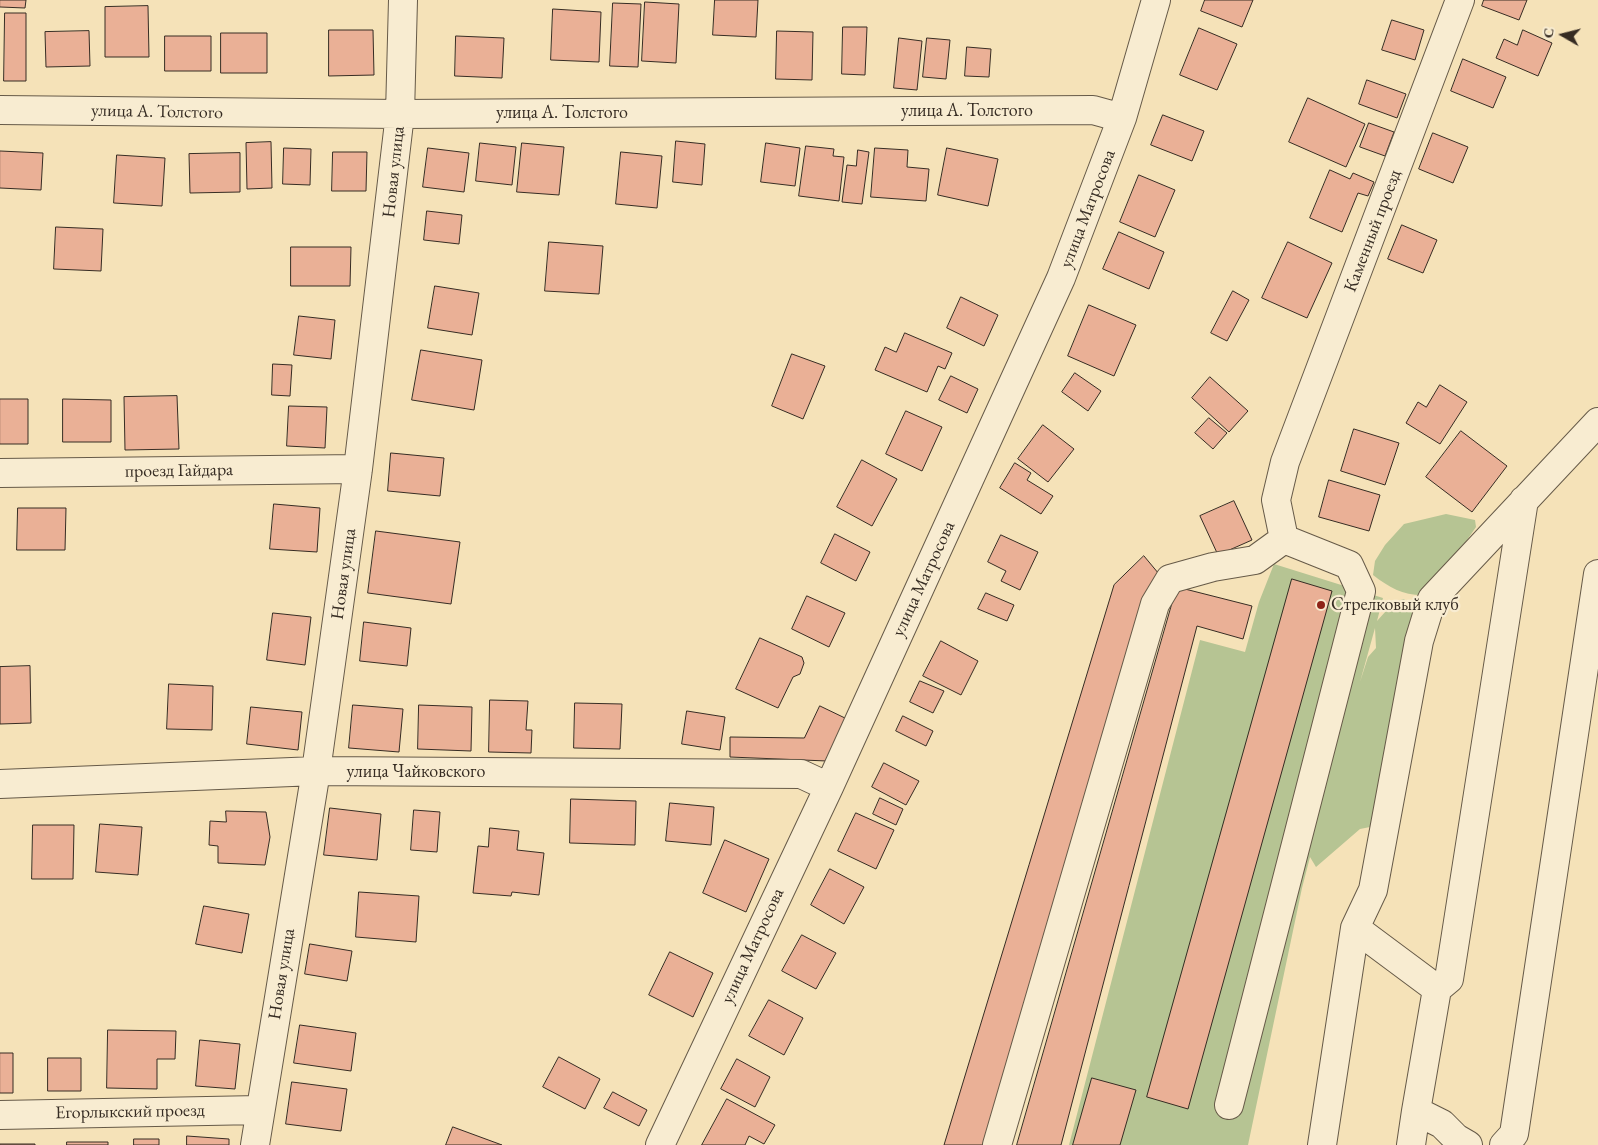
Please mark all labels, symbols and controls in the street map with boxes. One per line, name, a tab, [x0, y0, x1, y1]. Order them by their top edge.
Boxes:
north arrow	[1538, 10, 1588, 60]
text: С	[1539, 27, 1558, 39]
street label: улица А. Толстого	[91, 100, 223, 124]
street label: улица А. Толстого	[901, 100, 1033, 122]
street label: улица А. Толстого	[496, 102, 628, 124]
street label: Новая улица	[378, 125, 410, 219]
street label: улица Матросова	[1056, 147, 1120, 271]
street label: Каменный проезд	[1340, 167, 1406, 295]
street label: проезд Гайдара	[125, 459, 233, 483]
street label: улица Матросова	[888, 518, 960, 640]
street label: Новая улица	[327, 527, 361, 621]
place label: Стрелковый клуб	[1331, 594, 1459, 616]
marker: Стрелковый клуб	[1315, 599, 1327, 611]
street label: улица Чайковского	[347, 761, 485, 783]
street label: улица Матросова	[717, 885, 789, 1007]
street label: Новая улица	[264, 927, 300, 1021]
street label: Егорлыкский проезд	[55, 1100, 205, 1124]

